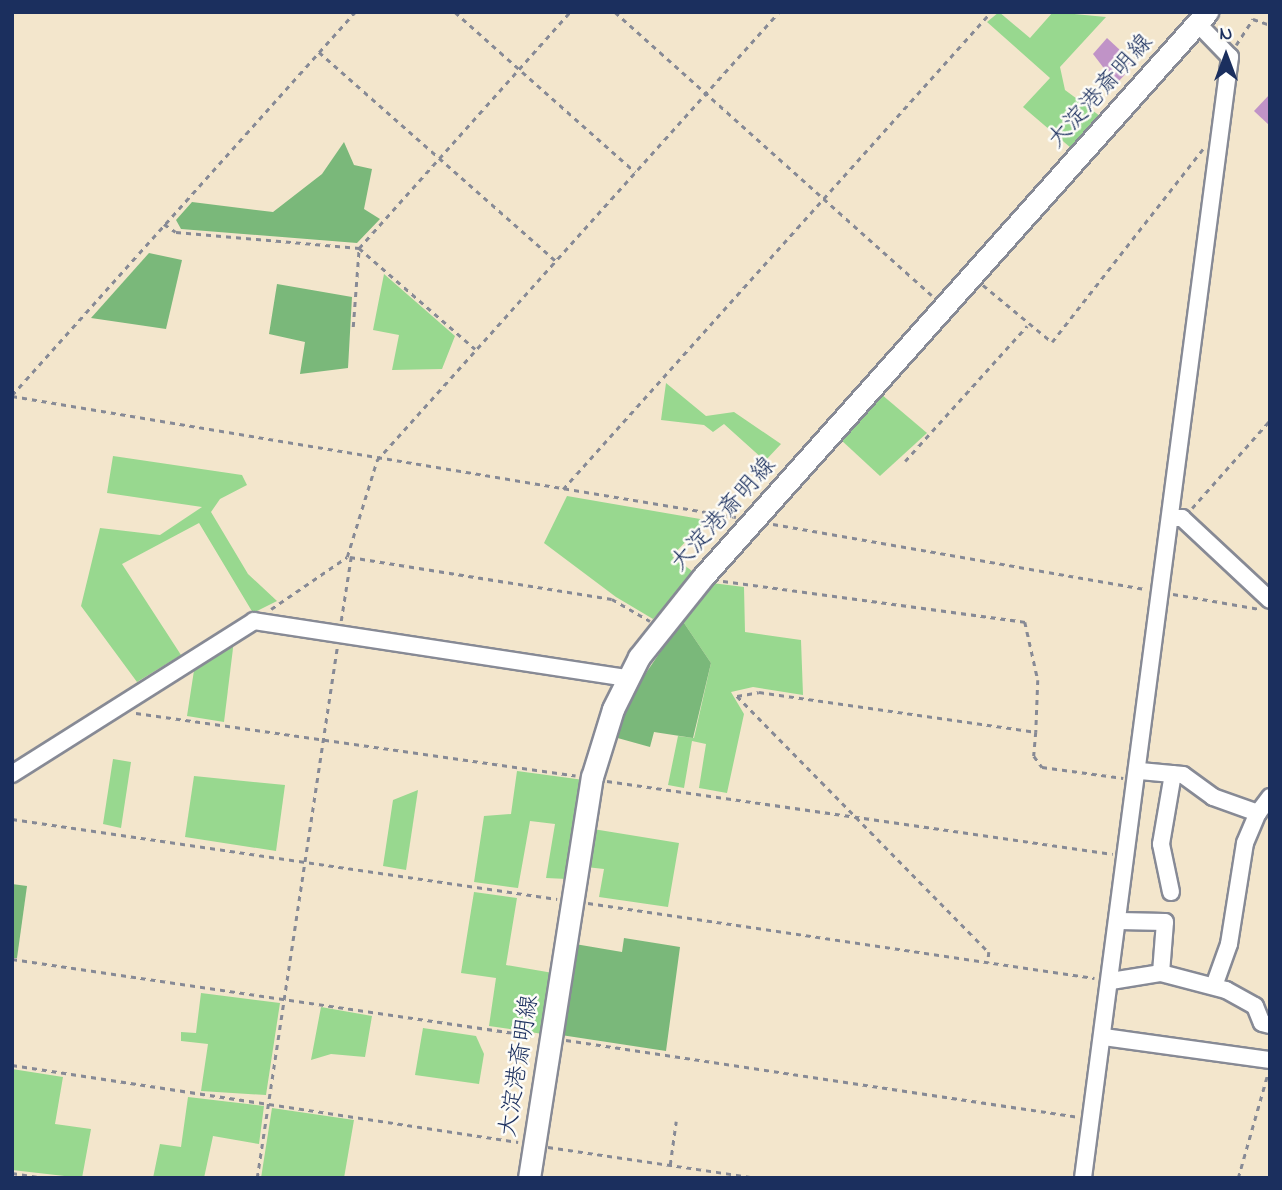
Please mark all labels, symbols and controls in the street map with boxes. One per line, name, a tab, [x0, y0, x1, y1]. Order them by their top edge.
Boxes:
north arrow	[1191, 21, 1261, 91]
text: N	[1220, 21, 1232, 48]
street label: 大淀港斎明線	[1042, 29, 1160, 155]
street label: 大淀港斎明線	[665, 452, 783, 578]
street label: 大淀港斎明線	[495, 993, 545, 1139]

